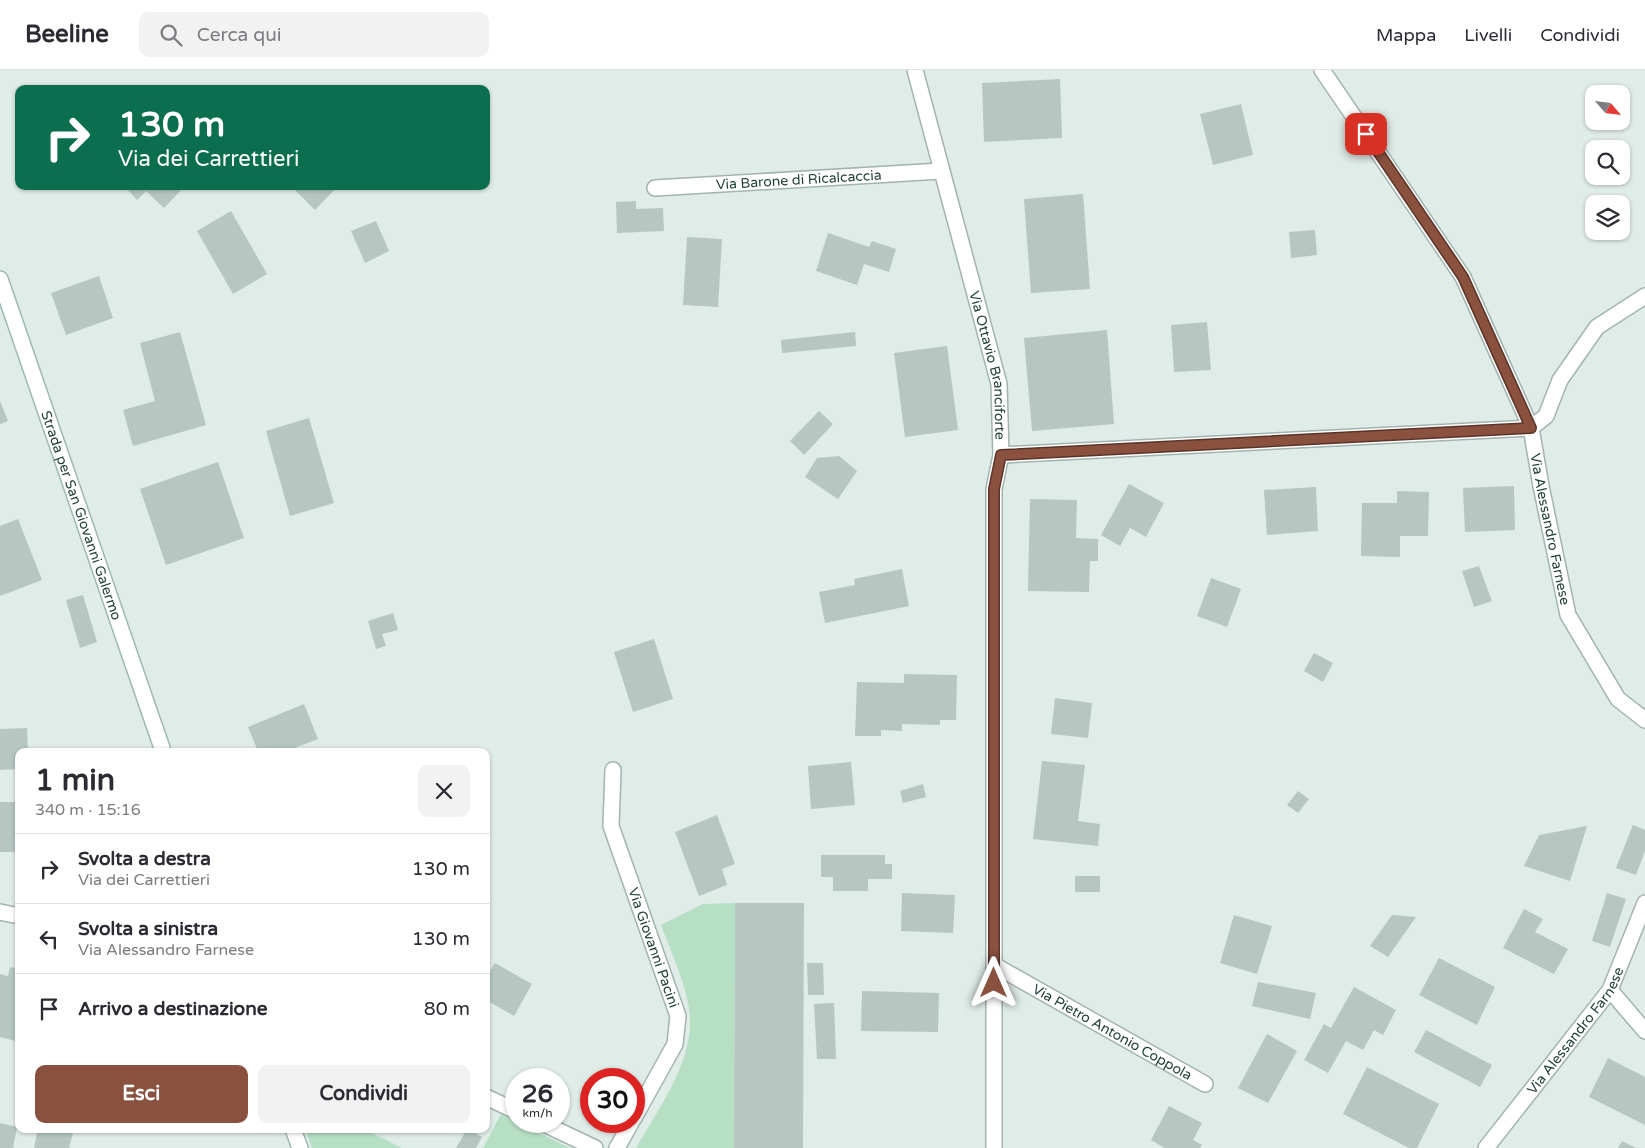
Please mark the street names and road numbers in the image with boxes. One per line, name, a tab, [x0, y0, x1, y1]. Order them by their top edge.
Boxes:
street label: Via Barone di Ricalcaccia	[715, 167, 882, 193]
street label: Via Ottavio Branciforte	[965, 289, 1009, 440]
street label: Strada per San Giovanni Galermo	[37, 409, 125, 622]
street label: Via Alessandro Farnese	[1527, 452, 1574, 607]
street label: Via Giovanni Pacini	[624, 885, 682, 1010]
street label: Via Alessandro Farnese	[1523, 964, 1627, 1098]
street label: Via Pietro Antonio Coppola	[1030, 981, 1195, 1084]

